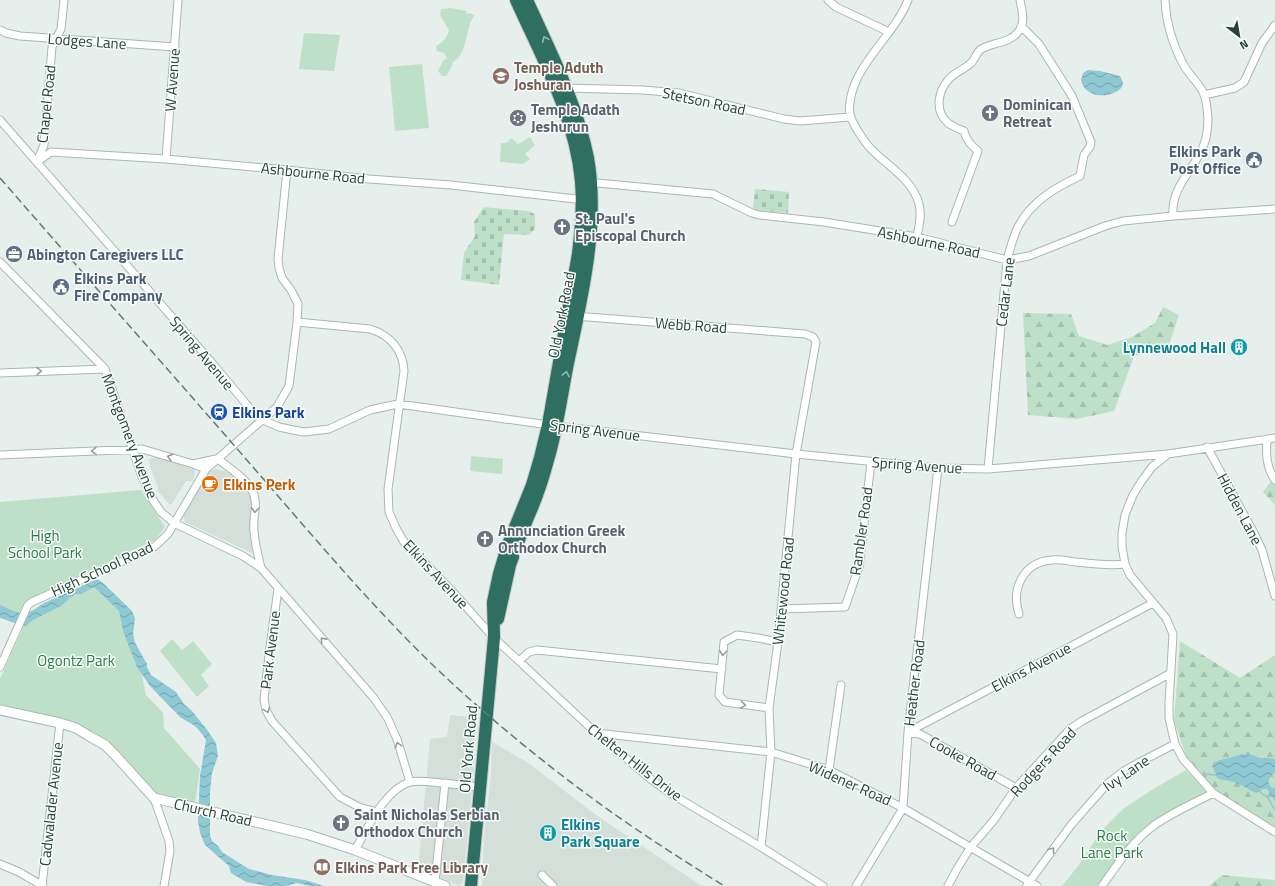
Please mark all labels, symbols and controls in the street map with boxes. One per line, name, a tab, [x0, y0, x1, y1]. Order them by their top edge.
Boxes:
north arrow	[1219, 16, 1259, 56]
street label: Lodges Lane	[47, 27, 127, 55]
one-way arrow	[541, 36, 549, 43]
text: N	[1237, 36, 1252, 53]
street label: W Avenue	[158, 48, 186, 112]
place label: Temple Aduth Joshuran	[514, 56, 604, 96]
street label: Chapel Road	[30, 64, 62, 144]
school or university icon: Temple Aduth Joshuran	[491, 66, 511, 86]
street label: Stetson Road	[660, 81, 748, 121]
place label: Dominican Retreat	[1003, 93, 1072, 133]
place label: Temple Adath Jeshurun	[531, 98, 620, 138]
church icon: Dominican Retreat	[980, 103, 1000, 123]
synagogue icon: Temple Adath Jeshurun	[508, 108, 528, 128]
place label: Elkins Park Post Office	[1169, 140, 1241, 180]
public building icon: Elkins Park Post Office	[1244, 150, 1264, 170]
street label: Ashbourne Road	[260, 156, 366, 190]
place label: St. Paul's Episcopal Church	[575, 207, 686, 247]
church icon: St. Paul's Episcopal Church	[552, 217, 572, 237]
street label: Ashbourne Road	[876, 220, 982, 264]
place label: Abington Caregivers LLC	[27, 243, 184, 266]
office icon: Abington Caregivers LLC	[4, 244, 24, 264]
street label: Cedar Lane	[989, 256, 1021, 328]
place label: Elkins Park Fire Company	[74, 267, 163, 307]
street label: Old York Road	[541, 270, 581, 360]
public building icon: Elkins Park Fire Company	[51, 277, 71, 297]
street label: Spring Avenue	[164, 311, 240, 395]
street label: Webb Road	[654, 311, 728, 339]
place label: Lynnewood Hall	[1123, 336, 1226, 359]
building icon: Lynnewood Hall	[1229, 337, 1249, 357]
one-way arrow	[36, 367, 42, 376]
street label: Montgomery Avenue	[96, 370, 164, 502]
one-way arrow	[562, 371, 570, 378]
place label: Elkins Park	[232, 401, 305, 424]
station icon: Elkins Park	[209, 402, 229, 422]
street label: Spring Avenue	[549, 413, 641, 447]
one-way arrow	[91, 447, 97, 455]
street label: Spring Avenue	[871, 450, 963, 480]
one-way arrow	[167, 453, 174, 462]
street label: Hidden Lane	[1211, 469, 1269, 549]
place label: Elkins Perk	[223, 473, 296, 496]
cafe icon: Elkins Perk	[200, 474, 220, 494]
street label: Rambler Road	[843, 485, 879, 577]
one-way arrow	[251, 507, 260, 513]
place label: Annunciation Greek Orthodox Church	[498, 519, 625, 559]
park label: High School Park	[8, 524, 82, 564]
church icon: Annunciation Greek Orthodox Church	[475, 529, 495, 549]
street label: Elkins Avenue	[398, 534, 474, 614]
street label: High School Road	[47, 535, 157, 603]
street label: Whitewood Road	[766, 536, 800, 646]
street label: Park Avenue	[254, 609, 286, 691]
street label: Elkins Avenue	[987, 636, 1075, 698]
one-way arrow	[321, 638, 328, 645]
street label: Heather Road	[897, 638, 931, 728]
park label: Ogontz Park	[37, 649, 115, 672]
one-way arrow	[719, 650, 728, 656]
one-way arrow	[740, 700, 746, 708]
street label: Old York Road	[453, 704, 483, 794]
one-way arrow	[263, 706, 271, 713]
street label: Chelten Hills Drive	[583, 718, 687, 806]
street label: Rodgers Road	[1005, 722, 1081, 802]
street label: Cooke Road	[925, 730, 1001, 786]
street label: Cadwalader Avenue	[33, 741, 69, 867]
one-way arrow	[395, 742, 403, 749]
street label: Ivy Lane	[1098, 749, 1154, 797]
street label: Widener Road	[805, 754, 895, 812]
street label: Church Road	[172, 792, 254, 832]
place label: Saint Nicholas Serbian Orthodox Church	[354, 803, 499, 843]
church icon: Saint Nicholas Serbian Orthodox Church	[331, 813, 351, 833]
place label: Elkins Park Square	[561, 813, 640, 853]
building icon: Elkins Park Square	[538, 823, 558, 843]
park label: Rock Lane Park	[1081, 824, 1143, 864]
one-way arrow	[1047, 848, 1054, 855]
place label: Elkins Park Free Library	[335, 856, 488, 879]
library icon: Elkins Park Free Library	[312, 857, 332, 877]

